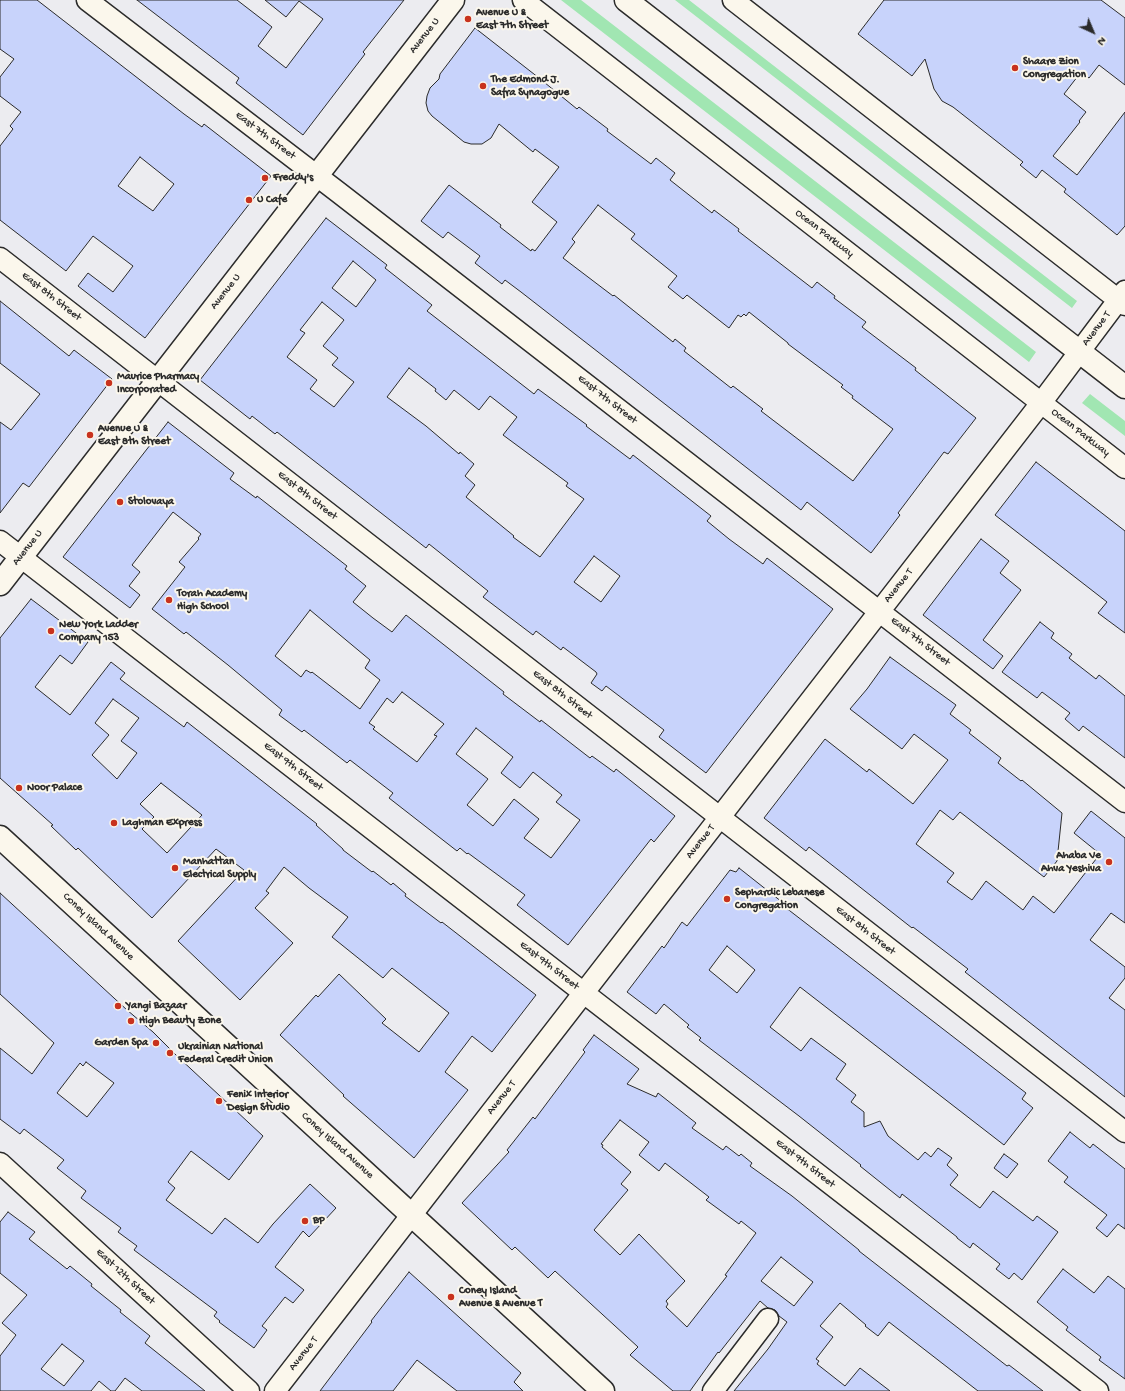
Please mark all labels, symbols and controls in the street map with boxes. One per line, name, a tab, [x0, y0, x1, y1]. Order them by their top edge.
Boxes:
place label: Avenue U & East 7th Street	[476, 6, 548, 32]
north arrow	[1073, 12, 1113, 52]
marker: Avenue U & East 7th Street	[463, 14, 473, 24]
street label: Avenue U	[407, 15, 443, 57]
text: N	[1095, 34, 1108, 47]
place label: Shaare Zion Congregation	[1023, 55, 1086, 81]
marker: Shaare Zion Congregation	[1010, 63, 1020, 73]
place label: The Edmond J. Safra Synagogue	[491, 73, 569, 99]
marker: The Edmond J. Safra Synagogue	[478, 81, 488, 91]
street label: East 7th Street	[232, 109, 298, 163]
place label: Freddy's	[273, 171, 313, 185]
marker: Freddy's	[260, 173, 270, 183]
place label: U Cafe	[257, 193, 287, 207]
marker: U Cafe	[244, 195, 254, 205]
street label: Ocean Parkway	[792, 207, 856, 261]
street label: East 8th Street	[18, 269, 84, 325]
street label: Avenue U	[208, 271, 244, 313]
street label: Avenue T	[1080, 309, 1114, 349]
place label: Maurice Pharmacy Incorporated	[117, 370, 199, 396]
street label: East 7th Street	[575, 373, 639, 427]
marker: Maurice Pharmacy Incorporated	[104, 378, 114, 388]
street label: Ocean Parkway	[1048, 406, 1112, 460]
place label: Avenue U & East 8th Street	[98, 422, 170, 448]
marker: Avenue U & East 8th Street	[85, 430, 95, 440]
street label: East 8th Street	[274, 468, 340, 524]
place label: Stolovaya	[128, 495, 174, 509]
marker: Stolovaya	[115, 497, 125, 507]
street label: Avenue U	[10, 527, 46, 569]
street label: Avenue T	[882, 566, 916, 606]
place label: Torah Academy High School	[177, 587, 247, 613]
marker: Torah Academy High School	[164, 595, 174, 605]
street label: East 7th Street	[888, 615, 952, 669]
place label: New York Ladder Company 153	[59, 618, 138, 644]
marker: New York Ladder Company 153	[46, 626, 56, 636]
street label: East 8th Street	[529, 667, 595, 723]
street label: East 9th Street	[261, 740, 325, 794]
place label: Noor Palace	[27, 781, 82, 795]
marker: Noor Palace	[14, 783, 24, 793]
place label: Laghman Express	[122, 816, 202, 830]
marker: Laghman Express	[109, 818, 119, 828]
street label: Avenue T	[684, 822, 718, 862]
place label: Ahaba Ve Ahva Yeshiva	[1041, 849, 1101, 875]
place label: Manhattan Electrical Supply	[183, 855, 256, 881]
marker: Ahaba Ve Ahva Yeshiva	[1104, 857, 1114, 867]
marker: Manhattan Electrical Supply	[170, 863, 180, 873]
place label: Sephardic Lebanese Congregation	[735, 886, 825, 912]
street label: Coney Island Avenue	[59, 890, 137, 964]
marker: Sephardic Lebanese Congregation	[722, 894, 732, 904]
street label: East 8th Street	[832, 903, 898, 959]
street label: East 9th Street	[517, 939, 581, 993]
place label: Yangi Bazaar	[126, 999, 186, 1013]
marker: Yangi Bazaar	[113, 1001, 123, 1011]
place label: High Beauty Zone	[139, 1014, 221, 1028]
marker: High Beauty Zone	[126, 1016, 136, 1026]
place label: Garden Spa	[94, 1036, 148, 1050]
marker: Garden Spa	[151, 1038, 161, 1048]
place label: Ukrainian National Federal Credit Union	[178, 1040, 273, 1066]
marker: Ukrainian National Federal Credit Union	[165, 1048, 175, 1058]
street label: Avenue T	[485, 1078, 519, 1118]
place label: Fenix Interior Design Studio	[227, 1088, 290, 1114]
marker: Fenix Interior Design Studio	[214, 1096, 224, 1106]
street label: Coney Island Avenue	[298, 1110, 376, 1182]
street label: East 9th Street	[773, 1137, 837, 1191]
place label: BP	[313, 1214, 325, 1228]
marker: BP	[300, 1216, 310, 1226]
street label: East 12th Street	[93, 1246, 157, 1308]
place label: Coney Island Avenue & Avenue T	[459, 1284, 542, 1310]
marker: Coney Island Avenue & Avenue T	[446, 1292, 456, 1302]
street label: Avenue T	[287, 1334, 321, 1374]

